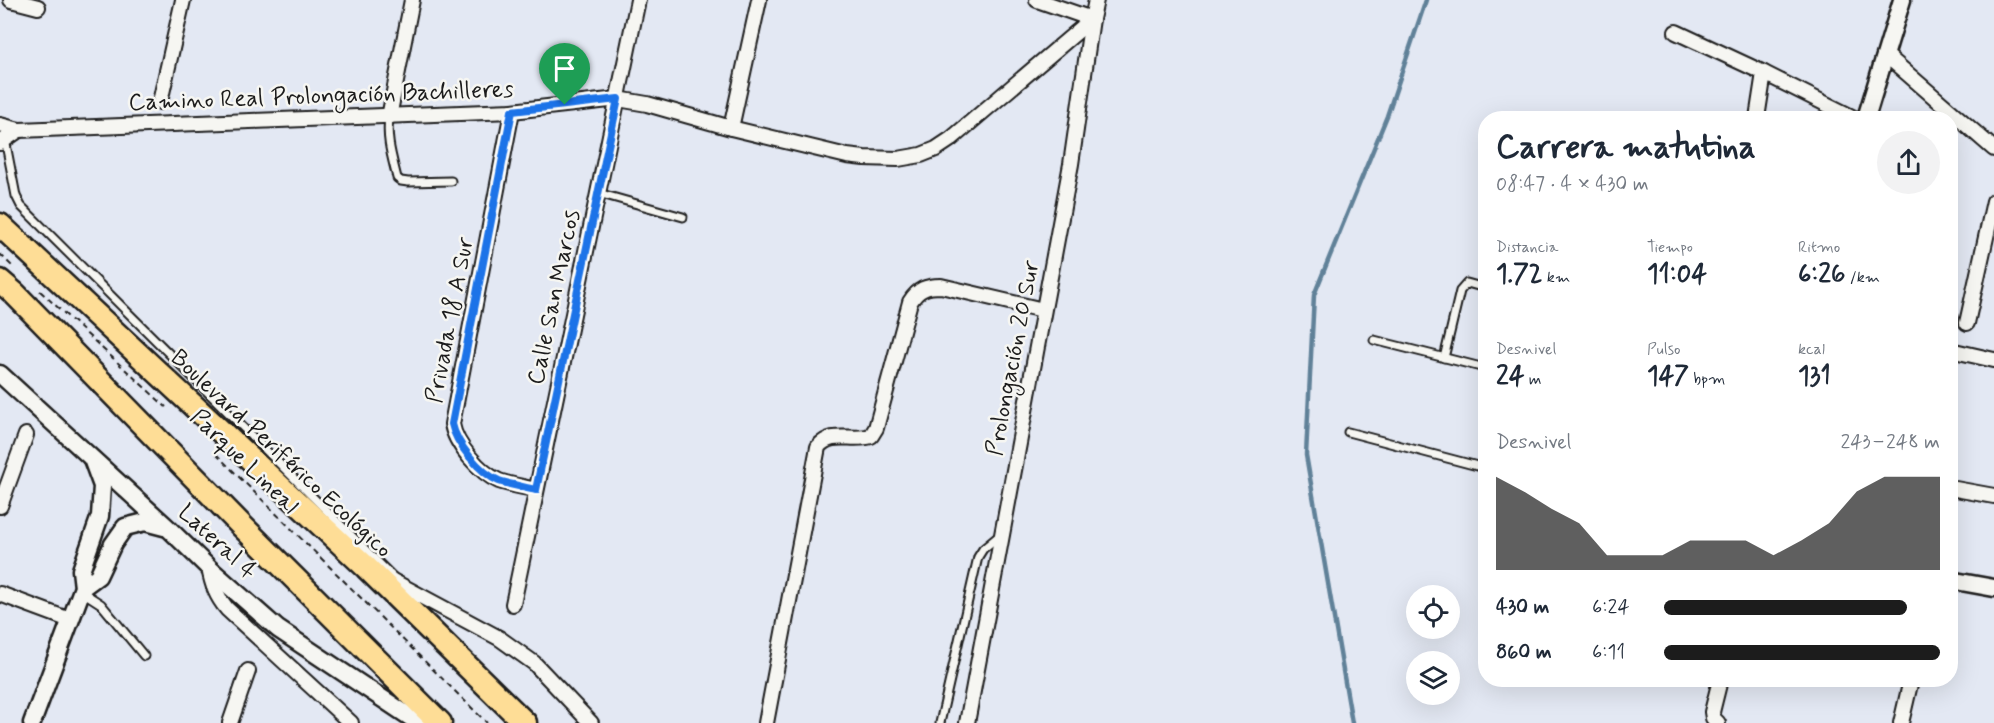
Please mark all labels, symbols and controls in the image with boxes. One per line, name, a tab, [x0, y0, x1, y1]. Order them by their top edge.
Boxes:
pin	[539, 43, 590, 105]
icon: arrive	[548, 52, 581, 85]
street label: Camino Real Prolongación Bachilleres	[128, 74, 515, 121]
text: Carrera matutina	[1496, 126, 1756, 170]
button: share	[1877, 131, 1940, 194]
text: 08:47 · 4 × 430 m	[1496, 171, 1649, 198]
street label: Calle San Marcos	[521, 207, 588, 388]
street label: Privada 18 A Sur	[419, 235, 482, 406]
text: Distancia	[1496, 237, 1558, 258]
text: Tiempo	[1647, 237, 1693, 258]
text: Ritmo	[1798, 237, 1840, 258]
street label: Prolongación 20 Sur	[979, 258, 1050, 459]
text: 1.72	[1496, 258, 1543, 292]
text: 11:04	[1647, 258, 1707, 292]
text: 6:26	[1798, 258, 1845, 292]
text: km	[1543, 267, 1570, 288]
text: /km	[1845, 267, 1880, 288]
text: Desnivel	[1496, 339, 1556, 360]
text: Pulso	[1647, 339, 1681, 360]
text: kcal	[1798, 339, 1825, 360]
street label: Boulevard Periférico Ecológico	[163, 343, 399, 565]
text: 24	[1496, 360, 1525, 394]
text: 147	[1647, 360, 1689, 394]
text: 131	[1798, 360, 1831, 394]
text: m	[1525, 369, 1542, 390]
text: bpm	[1689, 369, 1725, 390]
street label: Parque Lineal	[183, 403, 305, 522]
text: Desnivel	[1496, 429, 1571, 456]
text: 243–248 m	[1840, 429, 1940, 456]
street label: Lateral 4	[171, 498, 263, 587]
map controls	[1406, 585, 1460, 705]
button: locate	[1406, 585, 1460, 639]
text: 430 m	[1496, 594, 1549, 621]
text: 6:24	[1592, 594, 1630, 621]
text: 860 m	[1496, 639, 1552, 666]
text: 6:11	[1592, 639, 1625, 666]
button: layers	[1406, 651, 1460, 705]

